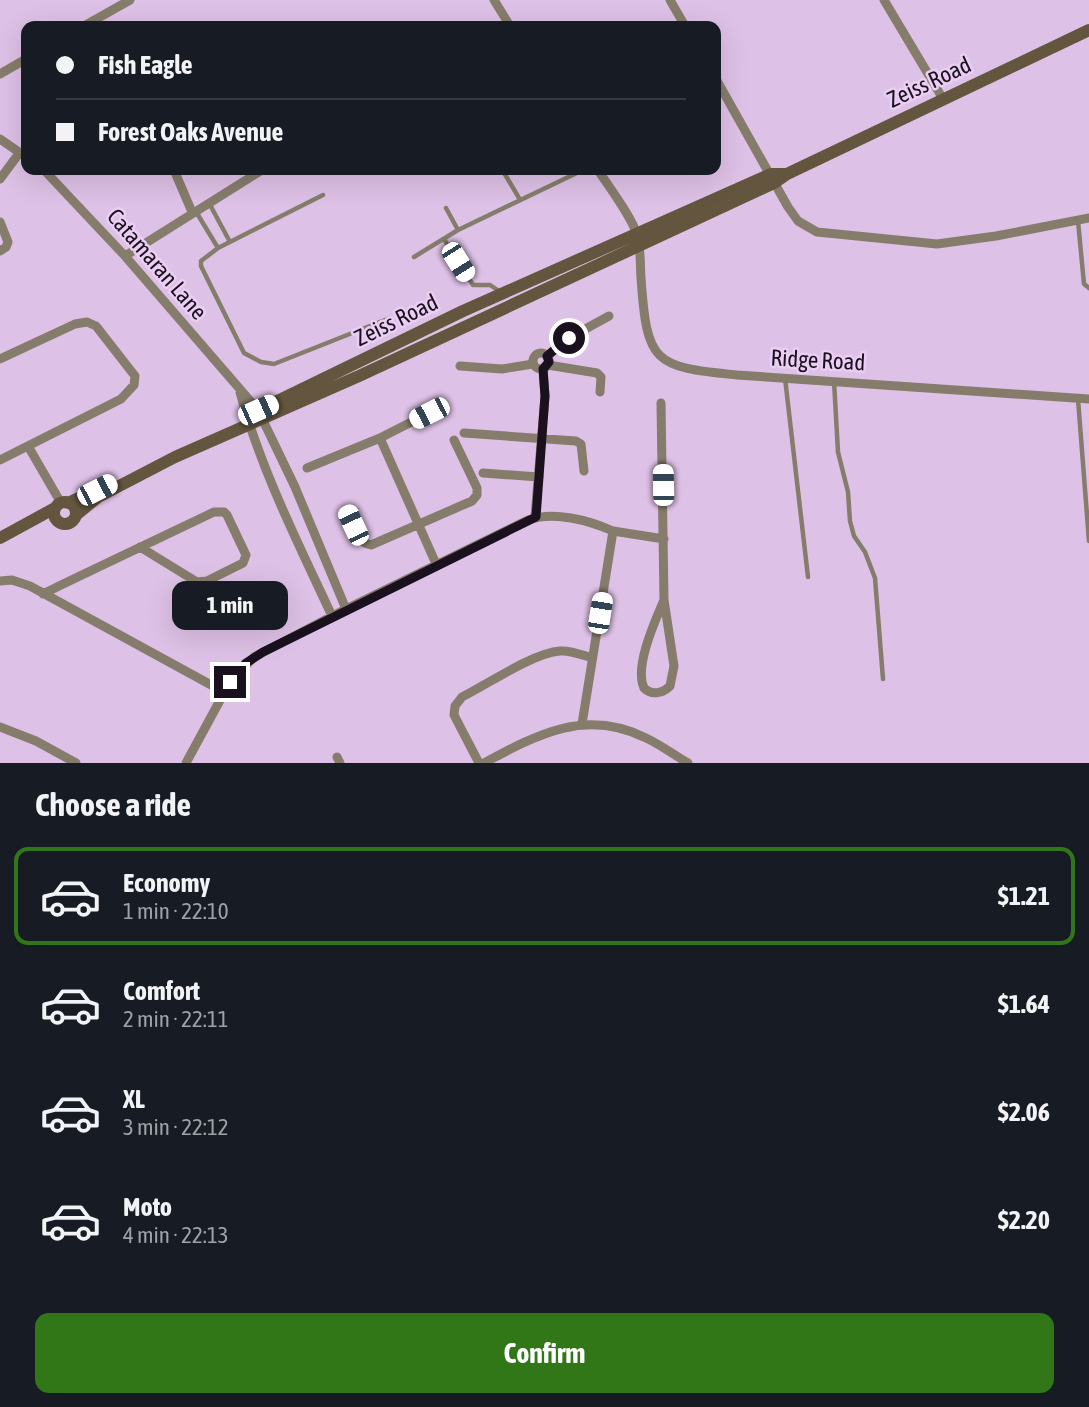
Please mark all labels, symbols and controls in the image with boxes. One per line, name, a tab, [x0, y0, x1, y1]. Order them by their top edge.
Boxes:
text: Fish Eagle	[98, 50, 193, 80]
street label: Zeiss Road	[883, 51, 975, 113]
text: Forest Oaks Avenue	[98, 117, 283, 147]
street label: Catamaran Lane	[102, 203, 212, 325]
car	[438, 239, 479, 285]
street label: Zeiss Road	[350, 289, 442, 351]
route start	[553, 322, 585, 354]
street label: Ridge Road	[770, 345, 866, 375]
car	[235, 392, 282, 428]
car	[406, 394, 453, 432]
car	[653, 464, 674, 506]
car	[74, 471, 121, 509]
car	[335, 502, 372, 548]
callout: 1 min	[172, 580, 288, 630]
car	[587, 591, 614, 635]
text: 1 min	[207, 592, 253, 618]
route end	[214, 666, 246, 698]
text: Choose a ride	[35, 786, 191, 823]
icon: car	[39, 865, 102, 928]
text: Economy	[123, 868, 210, 898]
text: $1.21	[998, 881, 1050, 911]
text: 1 min · 22:10	[123, 898, 229, 924]
icon: car	[39, 973, 102, 1036]
text: Comfort	[123, 976, 200, 1006]
text: $1.64	[998, 989, 1050, 1019]
text: 2 min · 22:11	[123, 1006, 229, 1032]
icon: car	[39, 1081, 102, 1144]
text: XL	[123, 1084, 145, 1114]
text: $2.06	[998, 1097, 1050, 1127]
text: 3 min · 22:12	[123, 1114, 229, 1140]
icon: car	[39, 1189, 102, 1252]
text: Moto	[123, 1192, 172, 1222]
text: $2.20	[998, 1205, 1050, 1235]
text: 4 min · 22:13	[123, 1222, 229, 1248]
button: Confirm	[35, 1313, 1054, 1393]

